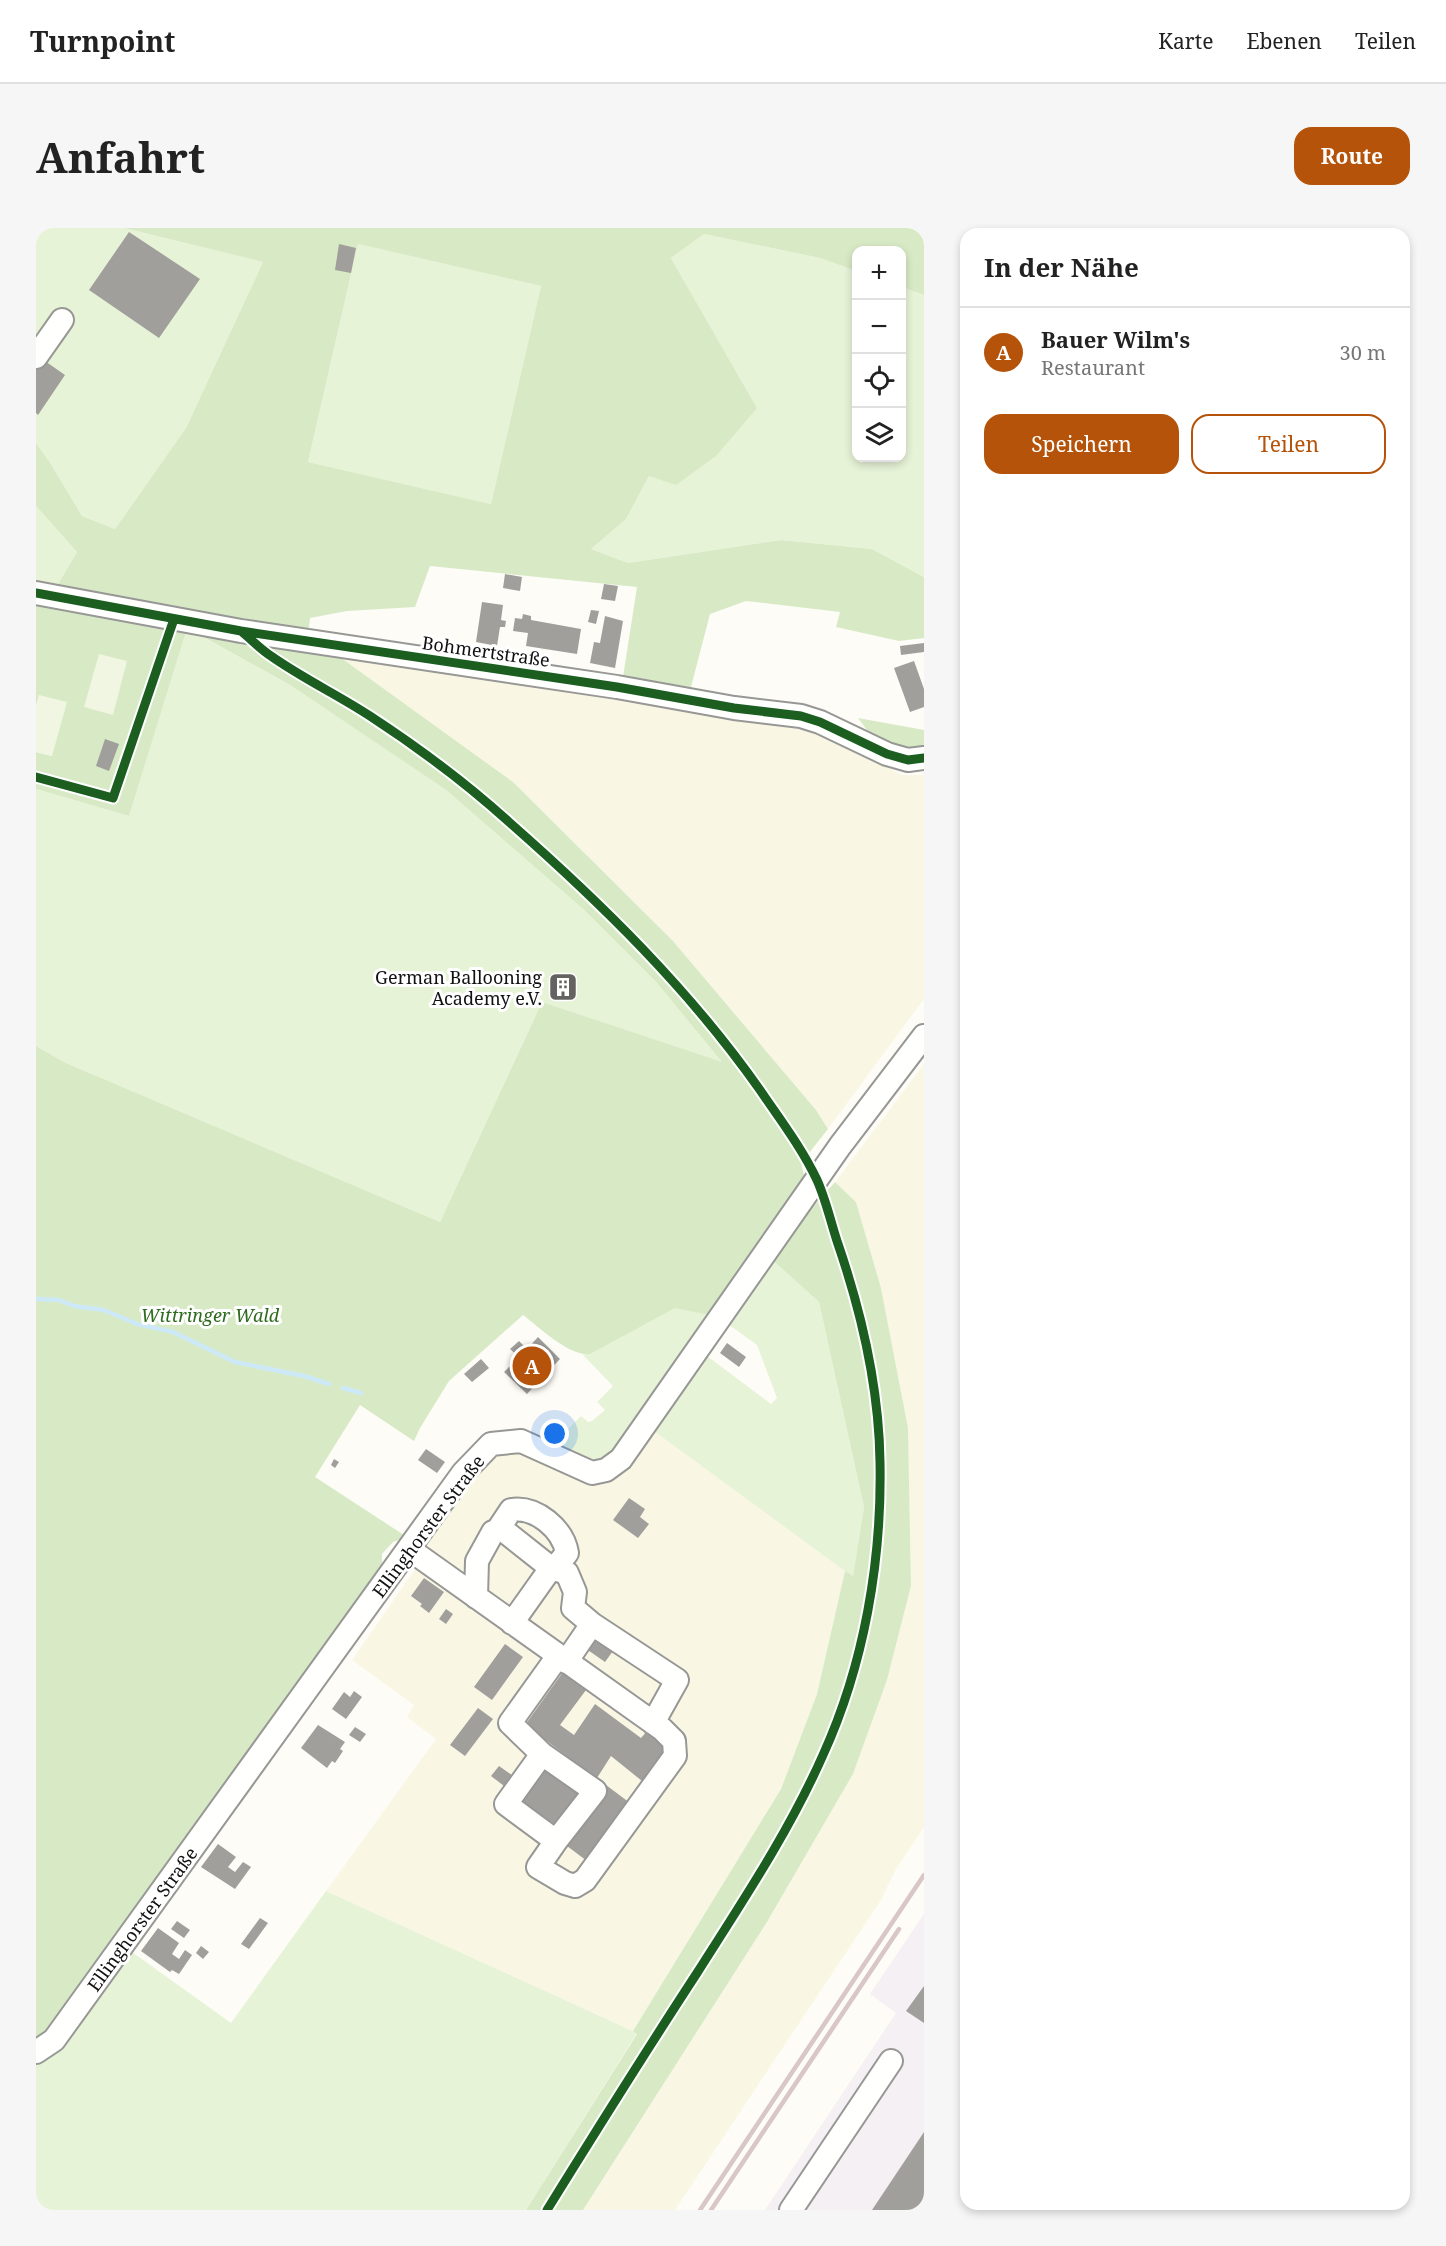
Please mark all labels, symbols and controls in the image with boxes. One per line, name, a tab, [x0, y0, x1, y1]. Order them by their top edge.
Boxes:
text: Turnpoint	[30, 22, 175, 60]
text: Karte	[1158, 27, 1213, 55]
text: Ebenen	[1246, 27, 1322, 55]
text: Teilen	[1355, 27, 1416, 55]
button: Route	[1294, 127, 1410, 185]
text: Anfahrt	[36, 128, 205, 185]
map controls	[852, 246, 906, 462]
button: +	[852, 246, 906, 300]
text: In der Nähe	[984, 249, 1139, 285]
button: −	[852, 300, 906, 354]
text: Bauer Wilm's	[1041, 324, 1190, 354]
text: A	[996, 339, 1011, 366]
text: 30 m	[1340, 339, 1386, 366]
button: locate	[852, 354, 906, 408]
text: Restaurant	[1041, 354, 1145, 381]
button: layers	[852, 408, 906, 462]
button: Speichern	[984, 414, 1179, 474]
button: Teilen	[1191, 414, 1386, 474]
street label: Bohmertstraße	[420, 630, 552, 672]
place label: German Ballooning Academy e.V.	[375, 965, 542, 1010]
building icon: German Ballooning Academy e.V.	[547, 971, 579, 1003]
park label: Wittringer Wald	[141, 1303, 280, 1327]
pin: A	[512, 1344, 552, 1388]
your location	[540, 1419, 569, 1448]
street label: Ellinghorster Straße	[366, 1450, 490, 1602]
street label: Ellinghorster Straße	[82, 1842, 202, 1996]

